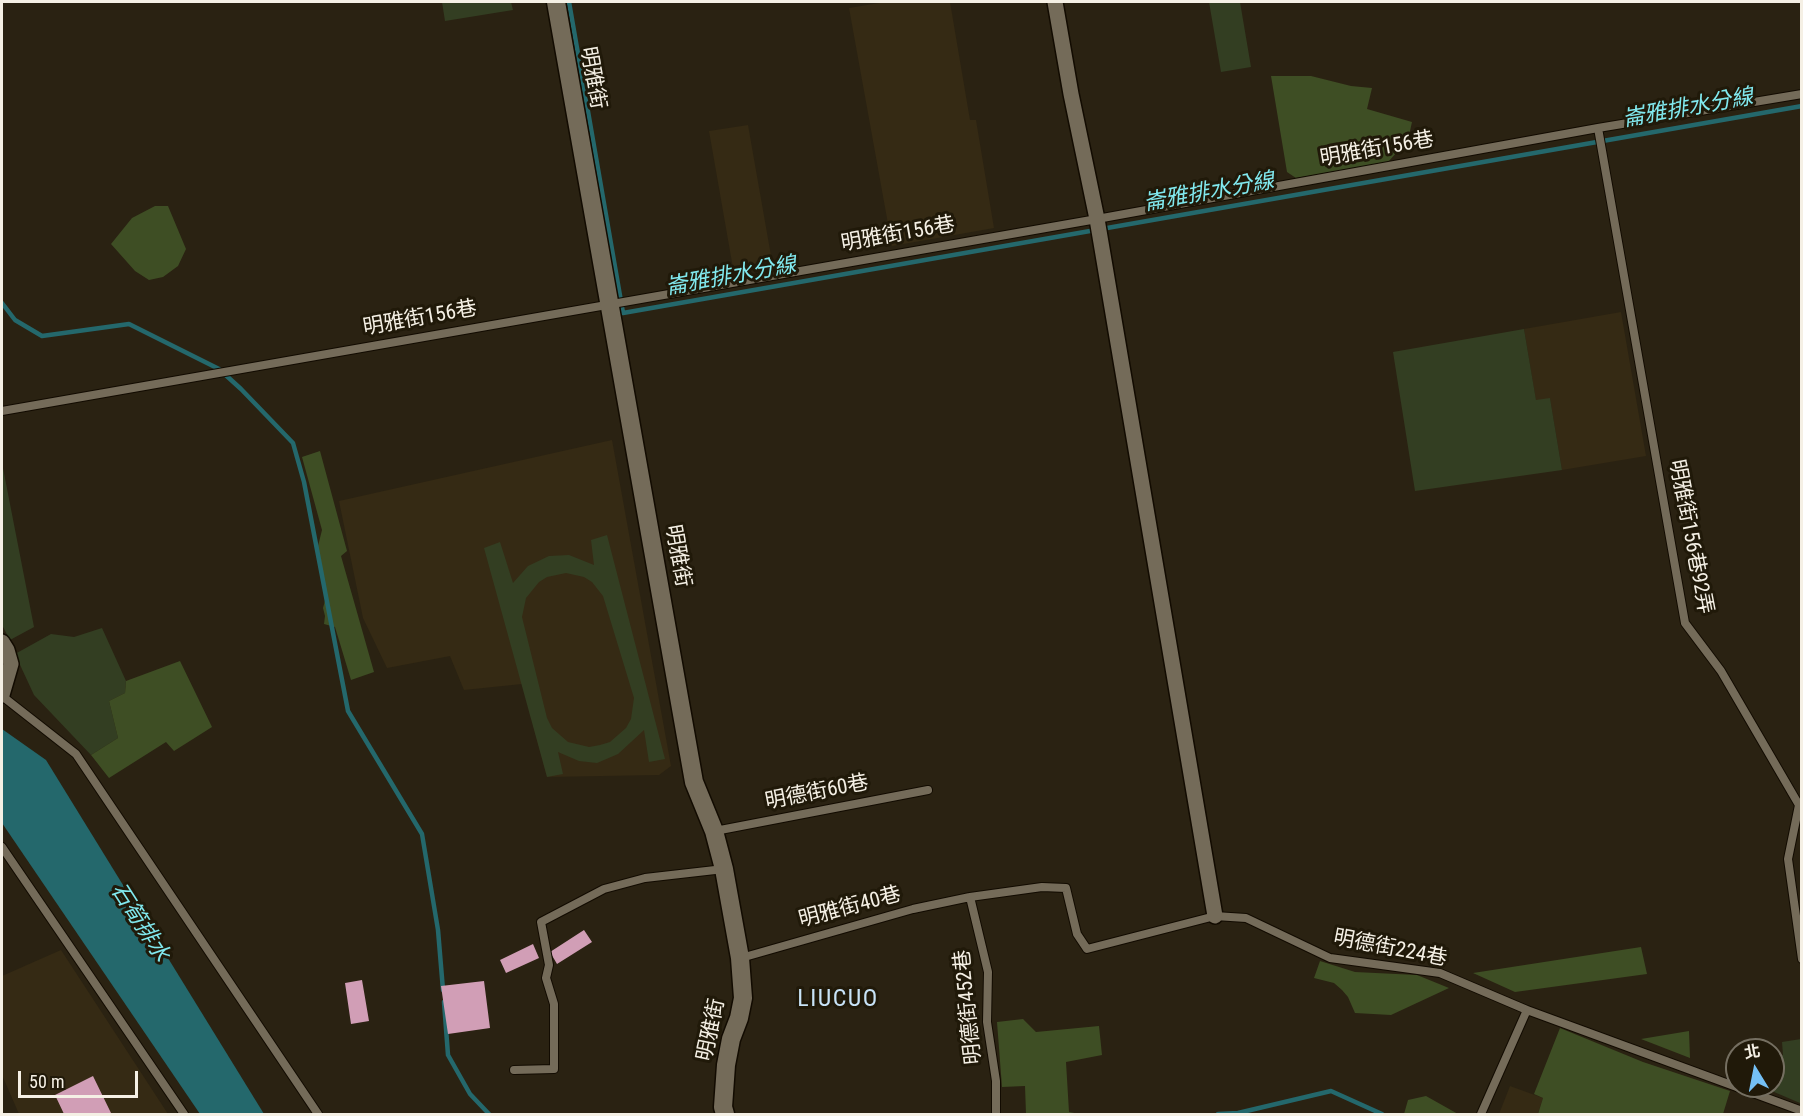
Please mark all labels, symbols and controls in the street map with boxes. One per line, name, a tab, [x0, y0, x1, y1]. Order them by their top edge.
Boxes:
street label: 明雅街	[574, 45, 610, 111]
water label: 崙雅排水分線	[1621, 85, 1755, 133]
street label: 明雅街156巷	[1318, 128, 1436, 172]
water label: 崙雅排水分線	[1142, 169, 1276, 217]
street label: 明雅街156巷	[839, 213, 957, 257]
water label: 崙雅排水分線	[664, 253, 798, 301]
street label: 明雅街156巷	[361, 297, 479, 341]
street label: 明雅街156巷92弄	[1663, 458, 1717, 616]
street label: 明雅街	[659, 523, 695, 589]
street label: 明德街60巷	[763, 771, 871, 815]
water label: 石筍排水	[104, 879, 174, 967]
street label: 明雅街40巷	[796, 882, 904, 934]
street label: 明德街224巷	[1331, 926, 1449, 972]
street label: 明德街452巷	[950, 948, 988, 1066]
district label: LIUCUO	[797, 986, 879, 1014]
street label: 明雅街	[693, 997, 731, 1063]
north arrow	[1725, 1038, 1785, 1098]
text: 北	[1743, 1041, 1762, 1062]
scale bar	[21, 1059, 141, 1097]
text: 50 m	[29, 1071, 64, 1092]

